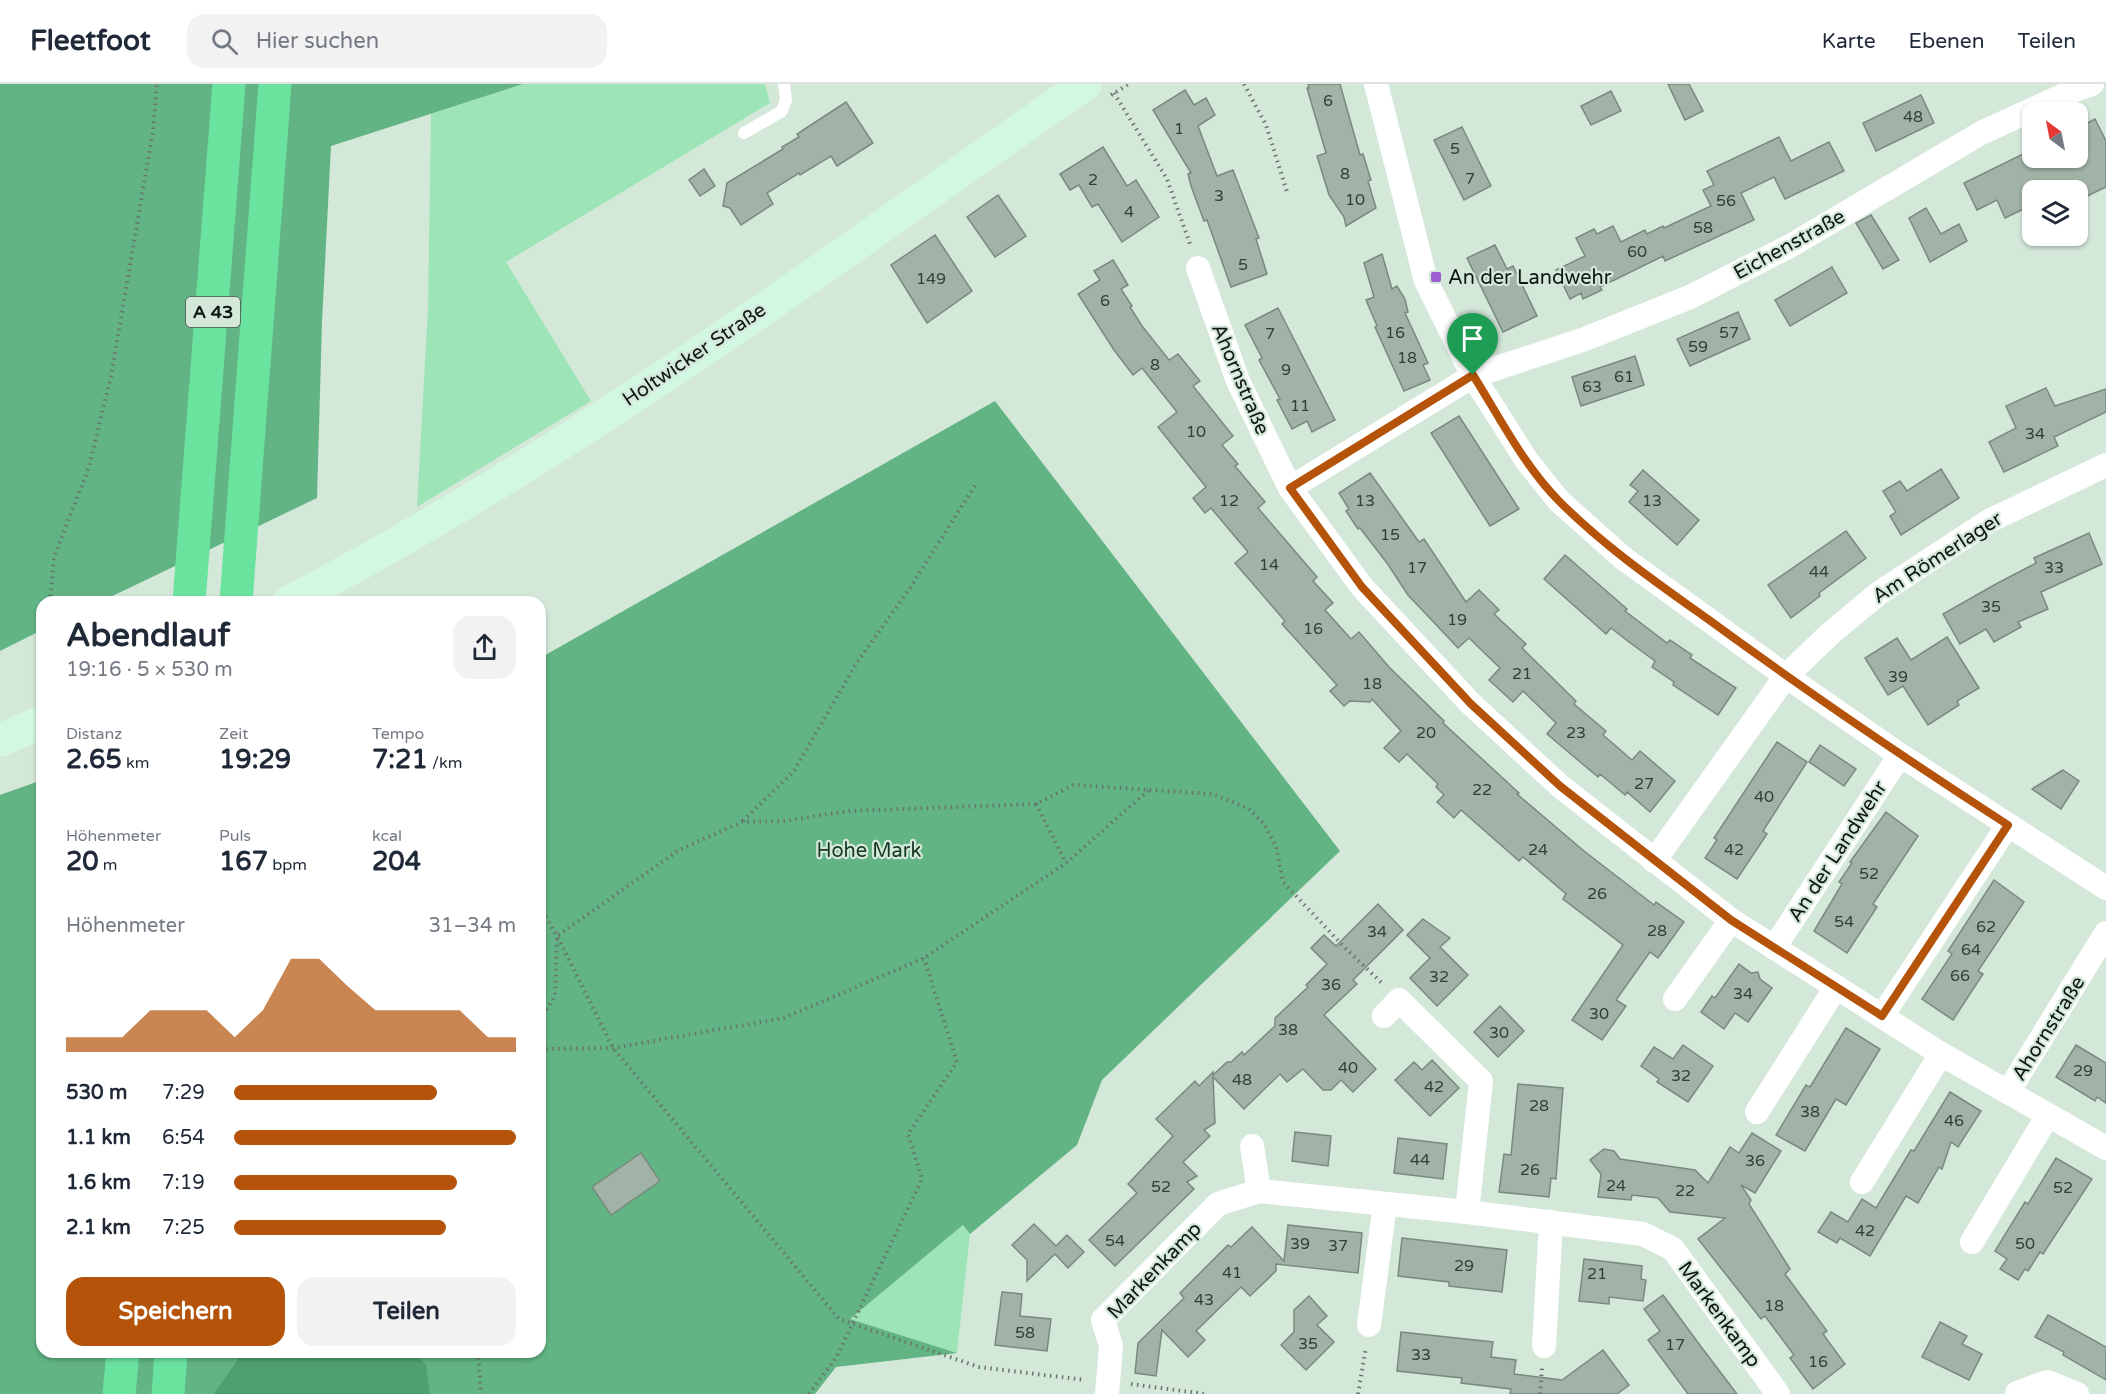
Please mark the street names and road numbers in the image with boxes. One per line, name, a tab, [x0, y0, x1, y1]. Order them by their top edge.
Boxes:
street label: Eichenstraße	[1730, 204, 1849, 285]
road number: A 43	[186, 297, 240, 327]
street label: Holtwicker Straße	[618, 298, 771, 412]
street label: Ahornstraße	[1206, 320, 1274, 439]
street label: Am Römerlager	[1868, 507, 2007, 609]
street label: An der Landwehr	[1783, 776, 1893, 927]
street label: Ahornstraße	[2007, 972, 2090, 1085]
street label: Markenkamp	[1103, 1217, 1207, 1324]
street label: Markenkamp	[1673, 1257, 1766, 1372]

